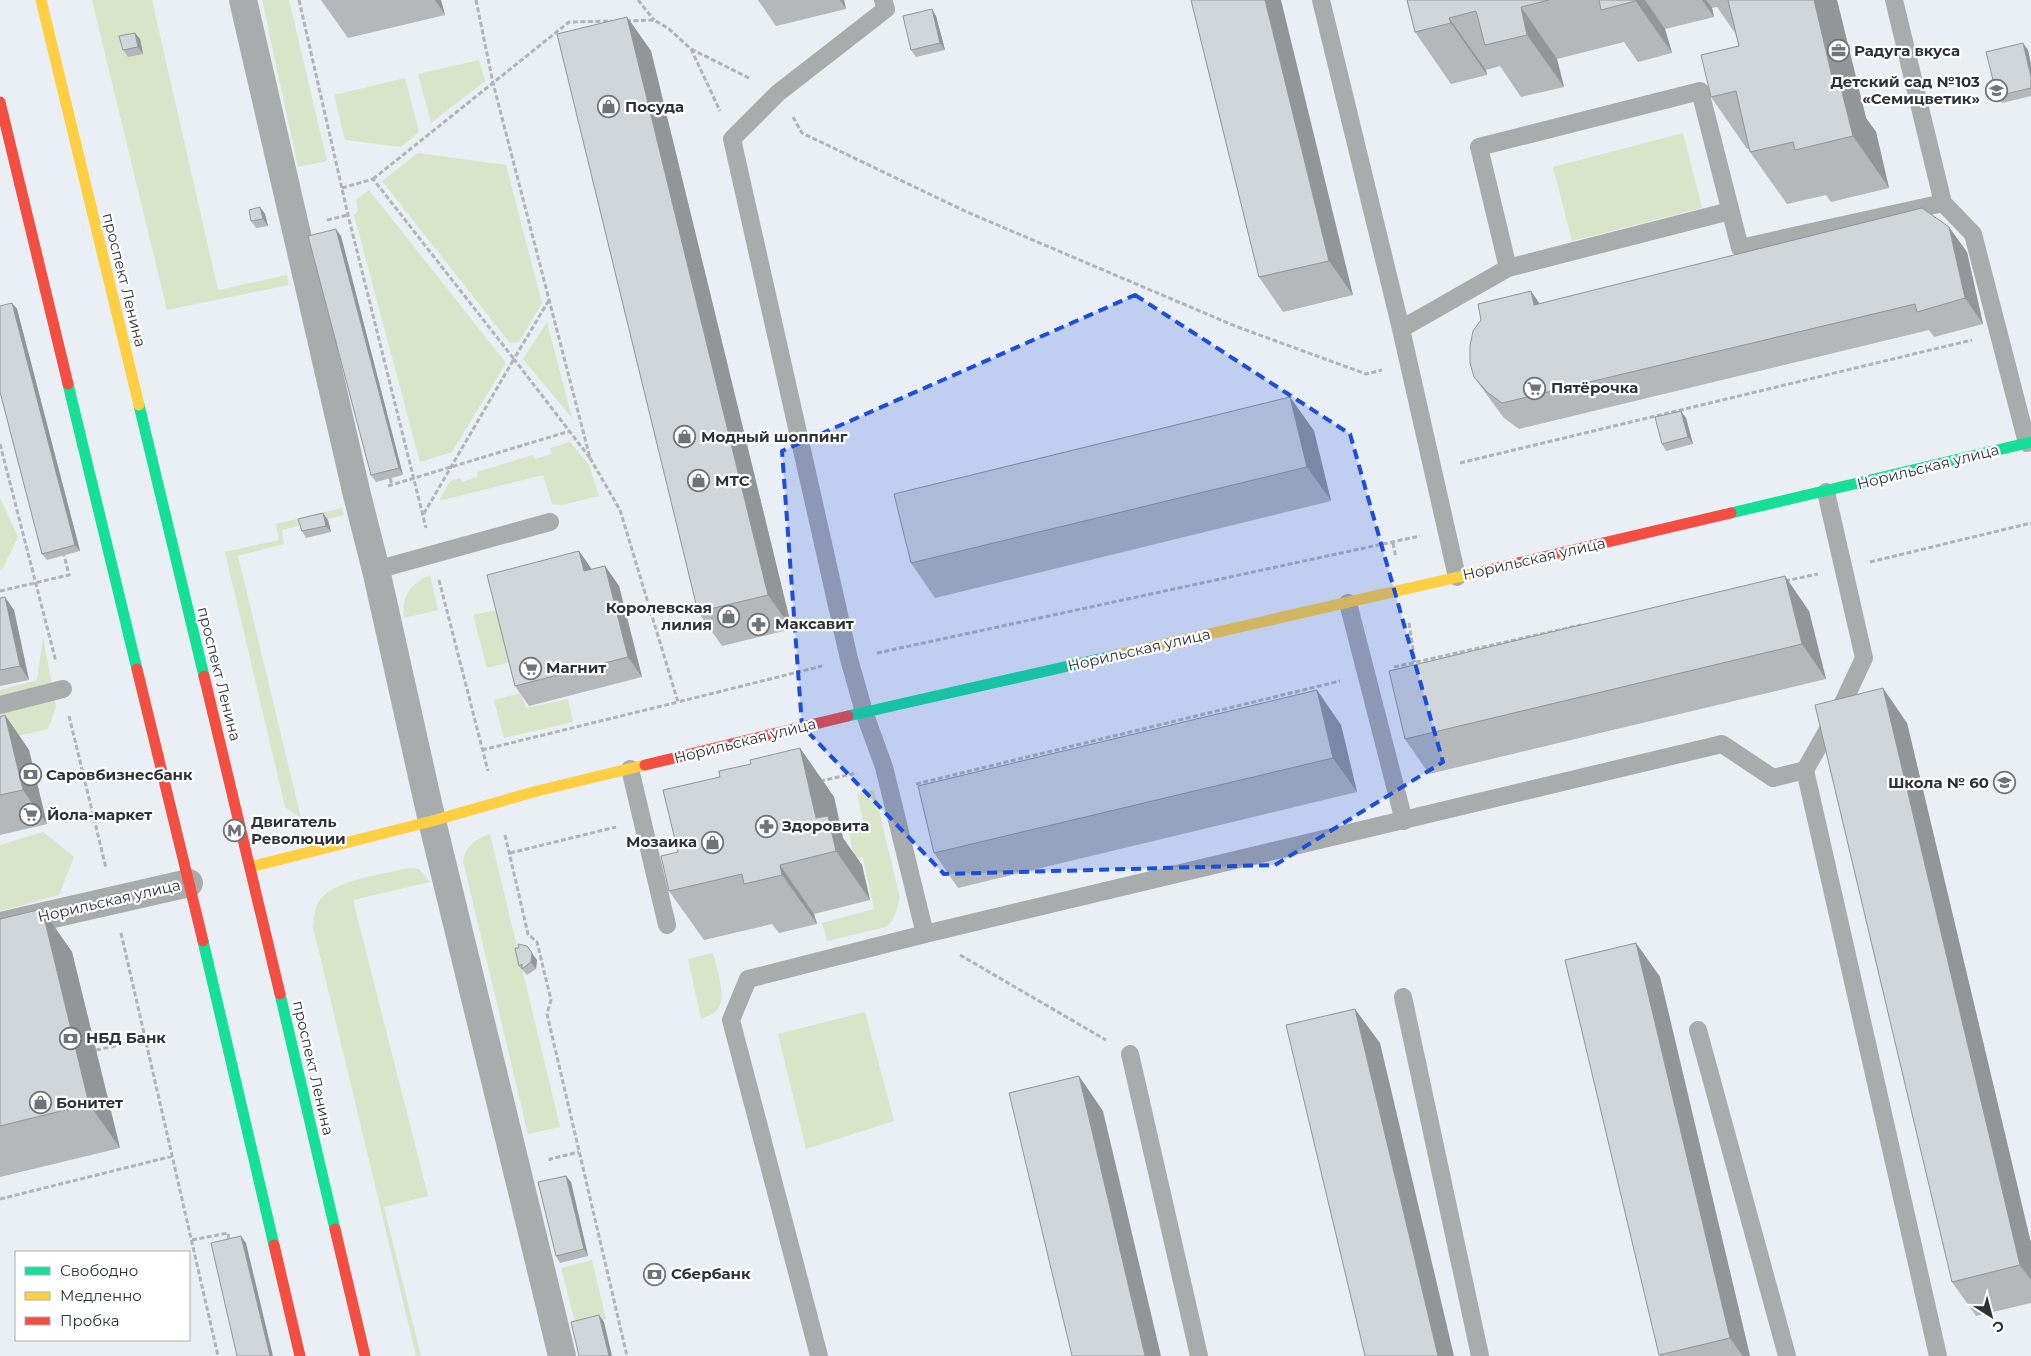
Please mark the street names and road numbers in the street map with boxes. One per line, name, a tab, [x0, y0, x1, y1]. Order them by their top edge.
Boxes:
street label: проспект Ленина	[99, 211, 150, 349]
street label: Норильская улица	[1855, 440, 2001, 493]
street label: Норильская улица	[1461, 533, 1607, 584]
street label: проспект Ленина	[194, 605, 245, 743]
street label: Норильская улица	[1066, 624, 1212, 675]
street label: Норильская улица	[672, 714, 818, 767]
street label: Норильская улица	[36, 875, 182, 926]
street label: проспект Ленина	[289, 999, 338, 1137]

